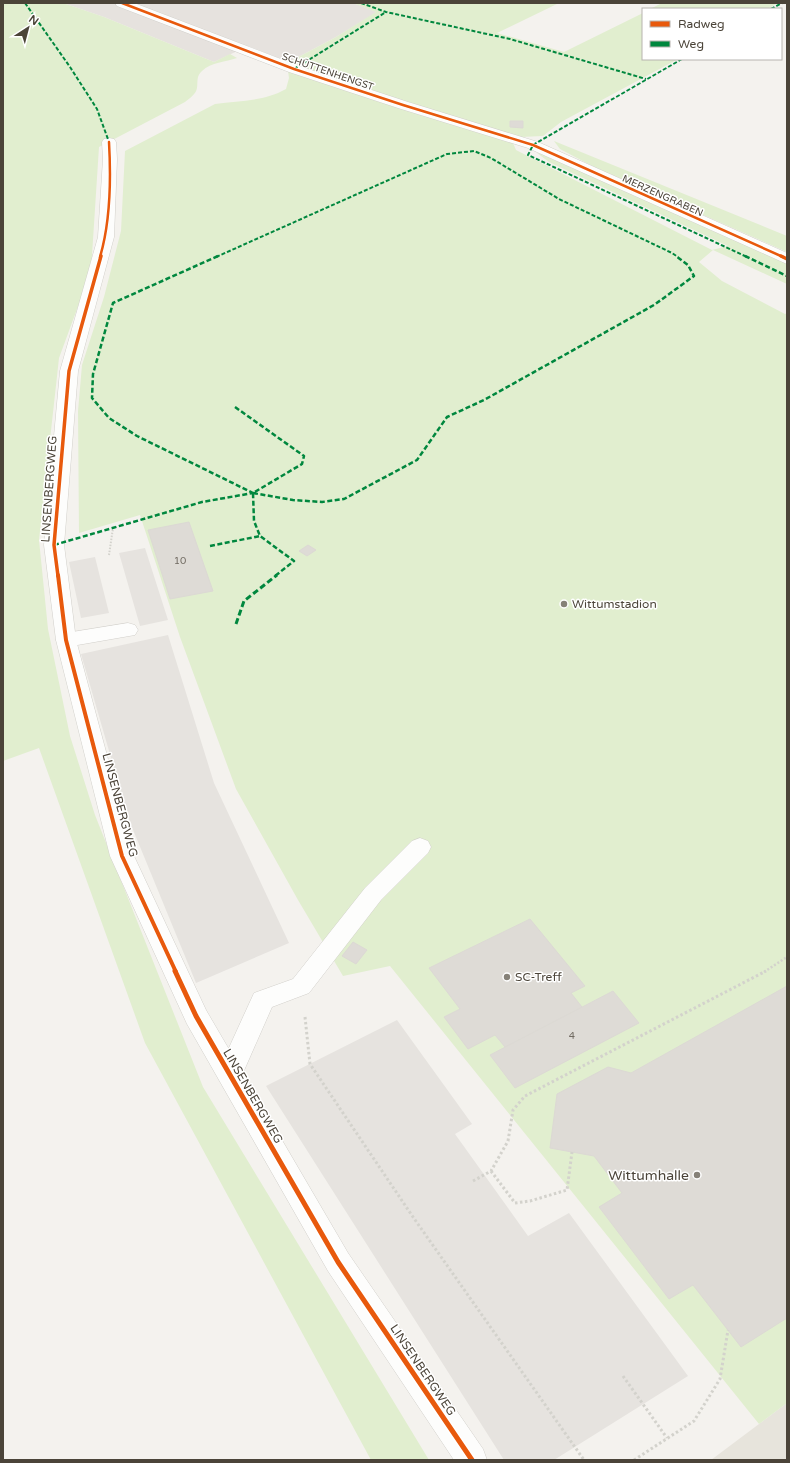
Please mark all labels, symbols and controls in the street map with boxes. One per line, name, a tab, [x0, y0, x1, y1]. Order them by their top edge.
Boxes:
north arrow	[8, 8, 48, 48]
legend	[642, 8, 782, 60]
text: N	[26, 12, 41, 28]
text: Radweg	[678, 17, 725, 31]
text: Weg	[678, 37, 704, 51]
street label: SCHÜTTENHENGST	[280, 51, 375, 93]
street label: MERZENGRABEN	[620, 173, 705, 219]
street label: LINSENBERGWEG	[38, 435, 60, 543]
house number: 10	[174, 555, 186, 567]
place label: Wittumstadion	[572, 597, 657, 611]
marker: Wittumstadion	[559, 599, 569, 609]
street label: LINSENBERGWEG	[99, 751, 141, 859]
place label: SC-Treff	[515, 970, 562, 984]
marker: SC-Treff	[502, 972, 512, 982]
house number: 4	[569, 1030, 575, 1042]
street label: LINSENBERGWEG	[220, 1046, 286, 1146]
place label: Wittumhalle	[608, 1167, 689, 1184]
marker: Wittumhalle	[692, 1170, 702, 1180]
street label: LINSENBERGWEG	[387, 1322, 459, 1418]

